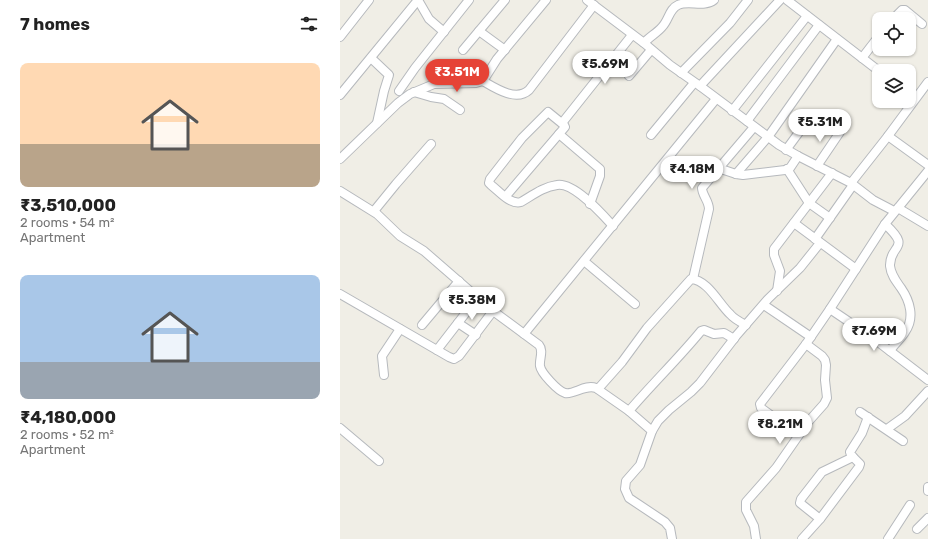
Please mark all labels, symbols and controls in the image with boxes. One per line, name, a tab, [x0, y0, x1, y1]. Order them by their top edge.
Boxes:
map controls	[872, 12, 916, 108]
button: locate	[872, 12, 916, 56]
icon: filters	[298, 13, 320, 35]
text: 7 homes	[20, 14, 90, 34]
pin: ₹5.69M	[572, 51, 638, 85]
text: ₹5.69M	[581, 56, 629, 71]
pin: ₹3.51M	[424, 59, 490, 93]
text: ₹3.51M	[434, 64, 480, 79]
button: layers	[872, 64, 916, 108]
icon: home	[134, 89, 206, 161]
pin: ₹5.31M	[787, 109, 853, 143]
text: ₹5.31M	[797, 114, 843, 129]
pin: ₹4.18M	[659, 156, 725, 190]
text: ₹4.18M	[669, 161, 715, 176]
text: ₹3,510,000	[20, 195, 116, 215]
text: 2 rooms · 54 m²	[20, 215, 114, 230]
text: Apartment	[20, 230, 85, 245]
pin: ₹5.38M	[439, 287, 505, 321]
text: ₹5.38M	[448, 292, 496, 307]
icon: home	[134, 301, 206, 373]
pin: ₹7.69M	[841, 318, 907, 352]
text: ₹7.69M	[851, 323, 897, 338]
text: ₹4,180,000	[20, 407, 116, 427]
pin: ₹8.21M	[747, 411, 813, 445]
text: ₹8.21M	[757, 416, 803, 431]
text: 2 rooms · 52 m²	[20, 427, 114, 442]
text: Apartment	[20, 442, 85, 457]

